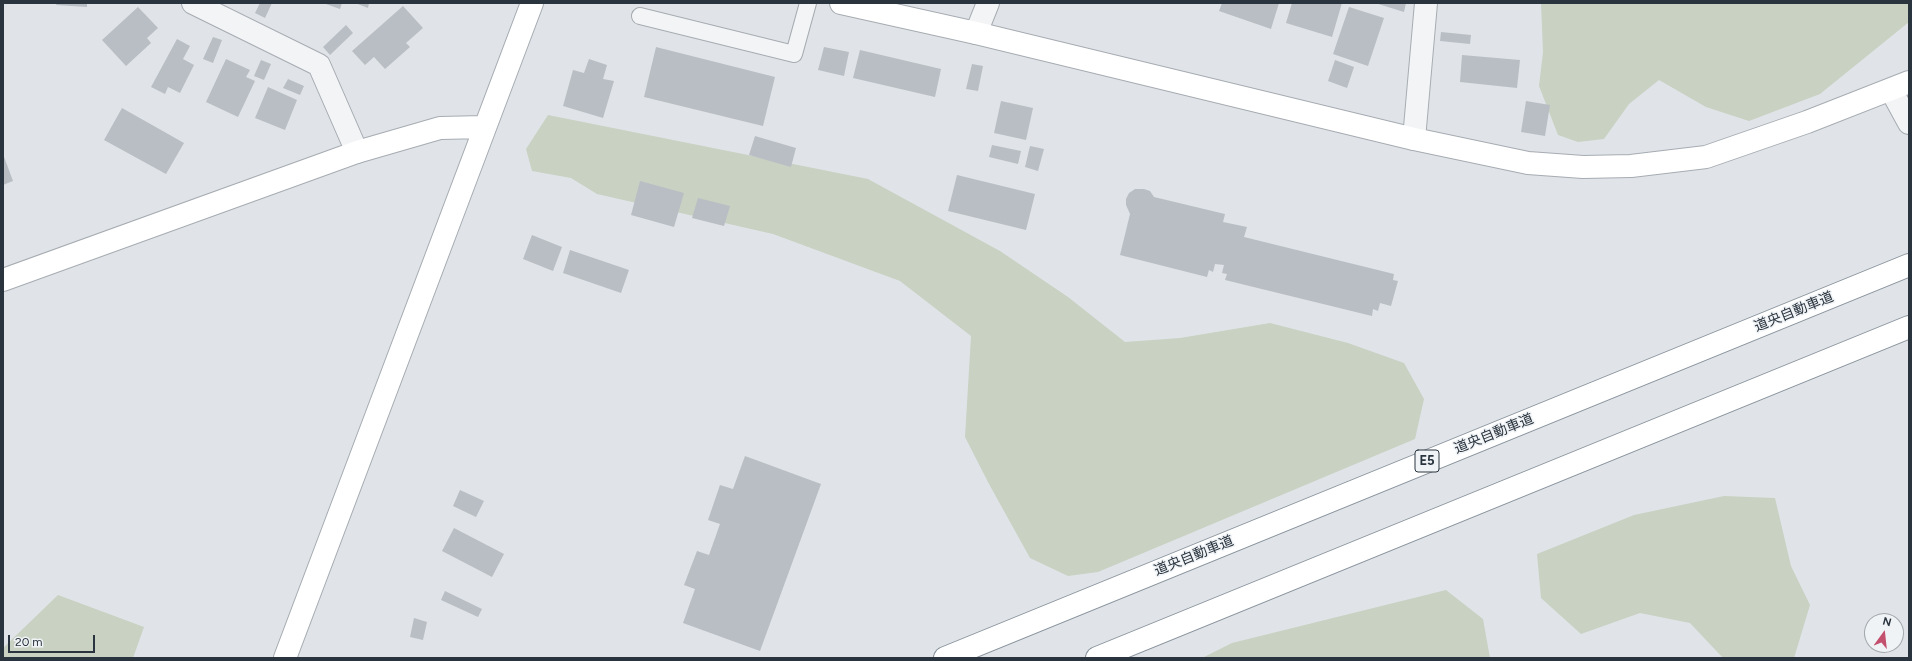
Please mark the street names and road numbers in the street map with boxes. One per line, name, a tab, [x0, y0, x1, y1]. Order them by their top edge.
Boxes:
street label: 道央自動車道	[1752, 288, 1836, 336]
street label: 道央自動車道	[1452, 410, 1536, 458]
road number: E5	[1415, 450, 1439, 472]
street label: 道央自動車道	[1152, 532, 1236, 580]

